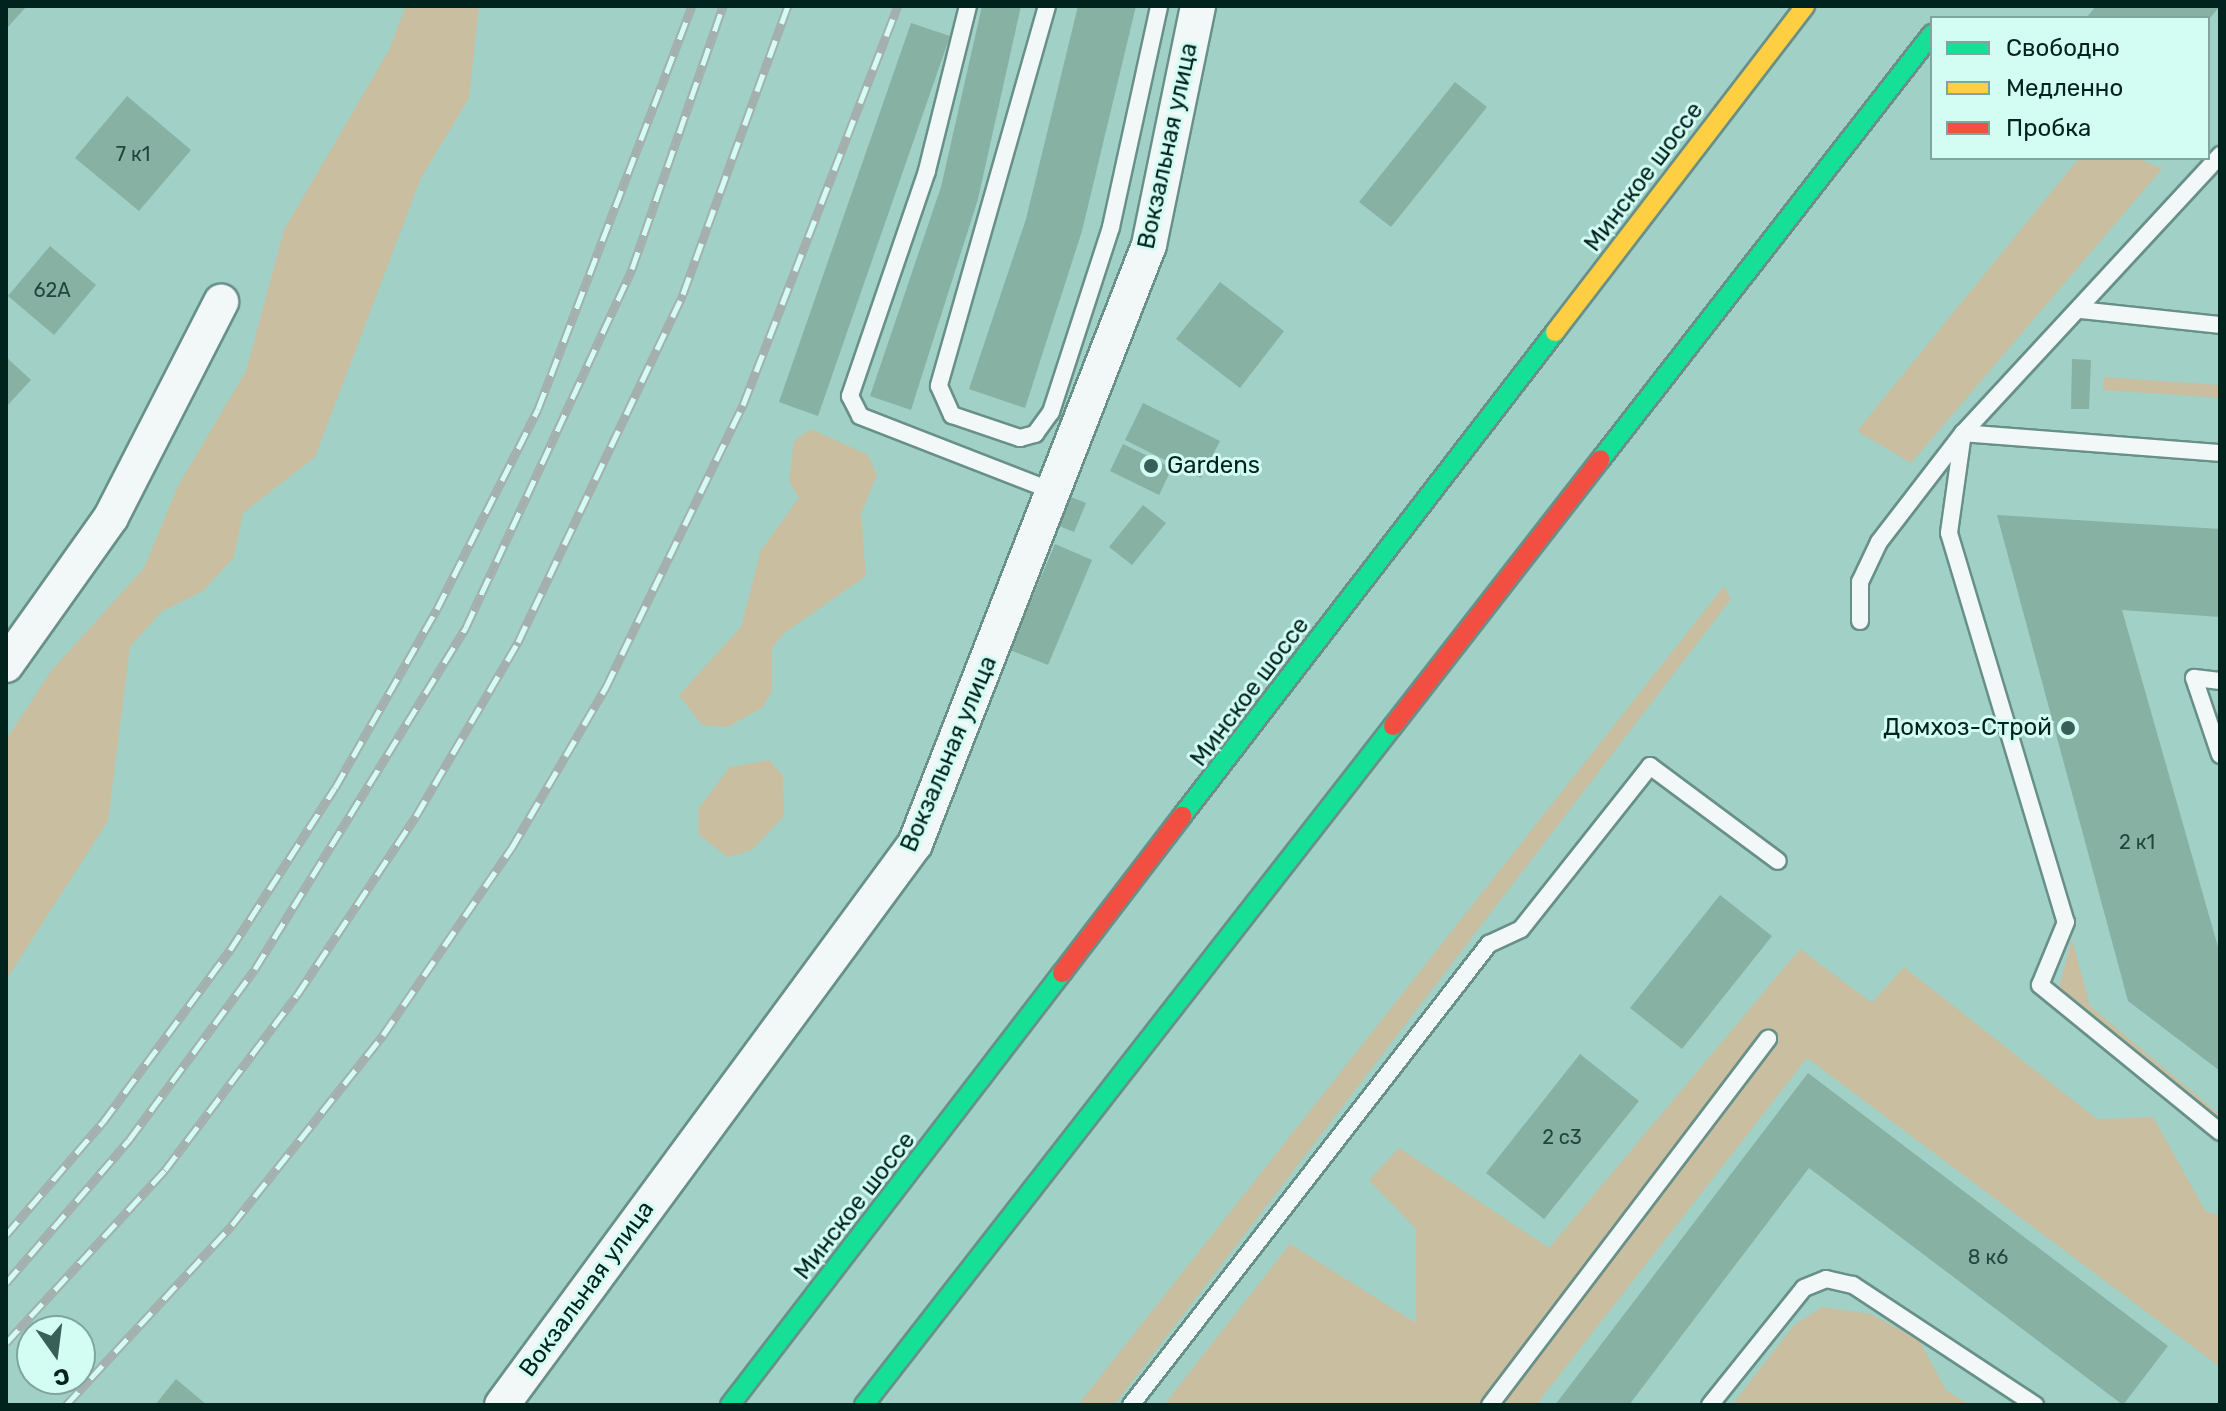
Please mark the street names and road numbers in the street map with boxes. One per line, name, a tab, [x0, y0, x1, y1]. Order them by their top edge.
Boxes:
street label: Вокзальная улица	[1132, 40, 1204, 252]
street label: Минское шоссе	[1578, 97, 1710, 257]
street label: Минское шоссе	[1184, 612, 1316, 772]
street label: Вокзальная улица	[895, 652, 1003, 856]
street label: Минское шоссе	[788, 1126, 922, 1286]
street label: Вокзальная улица	[514, 1196, 660, 1382]

